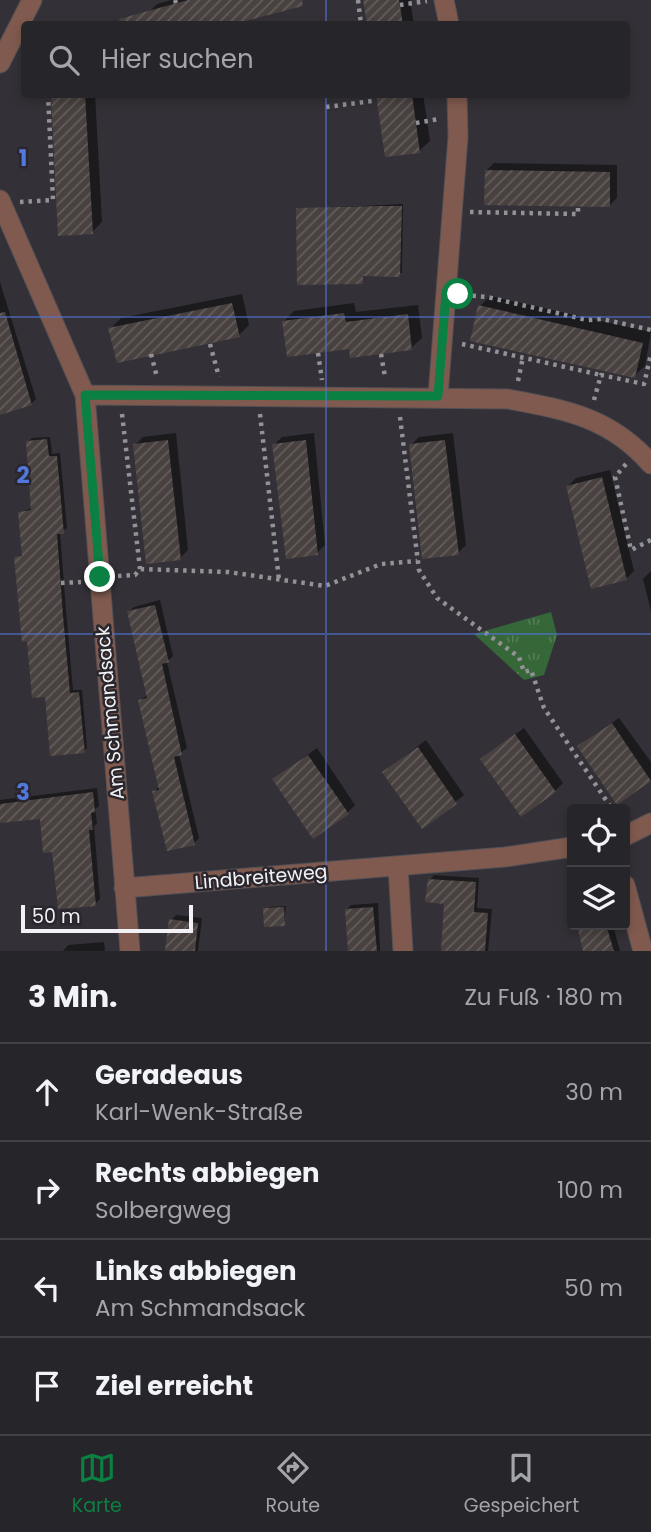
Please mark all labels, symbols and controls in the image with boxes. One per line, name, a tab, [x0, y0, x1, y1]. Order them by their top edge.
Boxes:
search box	[21, 21, 630, 98]
icon: search	[45, 41, 83, 79]
text: Hier suchen	[101, 41, 254, 77]
text: 1	[19, 142, 27, 174]
route start	[442, 278, 473, 309]
text: 2	[16, 459, 30, 491]
route end	[84, 561, 115, 592]
street label: Am Schmandsack	[89, 625, 131, 801]
text: 3	[16, 776, 30, 808]
map controls	[567, 804, 630, 930]
button: locate	[567, 804, 630, 867]
street label: Lindbreiteweg	[193, 858, 329, 896]
button: layers	[567, 867, 630, 930]
scale bar	[21, 902, 192, 934]
text: 50 m	[32, 903, 81, 930]
text: 3 Min.	[28, 975, 118, 1018]
text: Zu Fuß · 180 m	[464, 981, 623, 1013]
text: Geradeaus	[95, 1057, 243, 1093]
icon: ahead	[28, 1073, 66, 1111]
text: 30 m	[565, 1076, 623, 1108]
text: Karl-Wenk-Straße	[95, 1096, 303, 1128]
text: Rechts abbiegen	[95, 1155, 320, 1191]
icon: right	[28, 1171, 66, 1209]
text: 100 m	[557, 1174, 623, 1206]
text: Solbergweg	[95, 1194, 231, 1226]
text: Links abbiegen	[95, 1253, 297, 1289]
icon: left	[28, 1269, 66, 1307]
text: 50 m	[564, 1272, 623, 1304]
text: Am Schmandsack	[95, 1292, 305, 1324]
icon: arrive	[28, 1367, 66, 1405]
text: Ziel erreicht	[95, 1368, 253, 1404]
tab: Karte	[72, 1449, 122, 1520]
tab: Route	[266, 1449, 320, 1520]
tab: Gespeichert	[464, 1449, 579, 1520]

